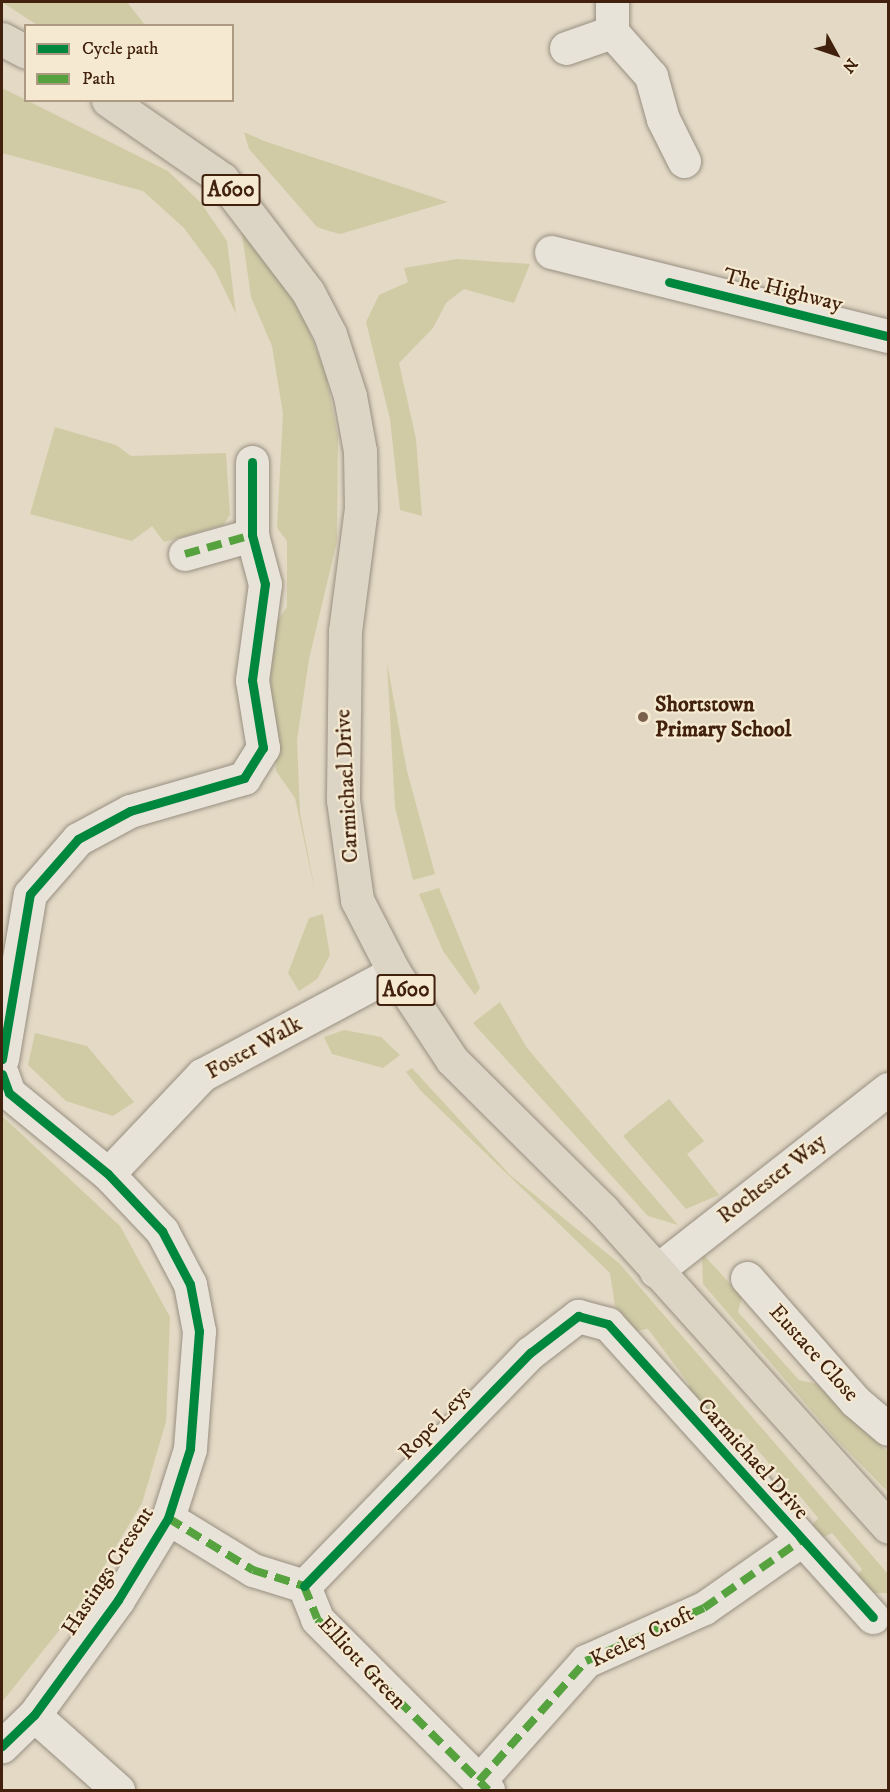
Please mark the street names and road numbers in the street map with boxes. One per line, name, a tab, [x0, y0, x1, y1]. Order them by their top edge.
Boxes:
road number: A600	[201, 172, 261, 208]
street label: The Highway	[721, 262, 845, 318]
street label: Carmichael Drive	[330, 708, 364, 864]
road number: A600	[376, 972, 436, 1008]
street label: Foster Walk	[201, 1011, 307, 1085]
street label: Rochester Way	[713, 1129, 831, 1229]
street label: Eustace Close	[764, 1299, 864, 1407]
street label: Rope Leys	[393, 1380, 477, 1466]
street label: Carmichael Drive	[692, 1393, 814, 1525]
street label: Hastings Cresent	[56, 1501, 160, 1641]
street label: Keeley Croft	[586, 1601, 698, 1673]
street label: Elliott Green	[312, 1611, 412, 1715]

